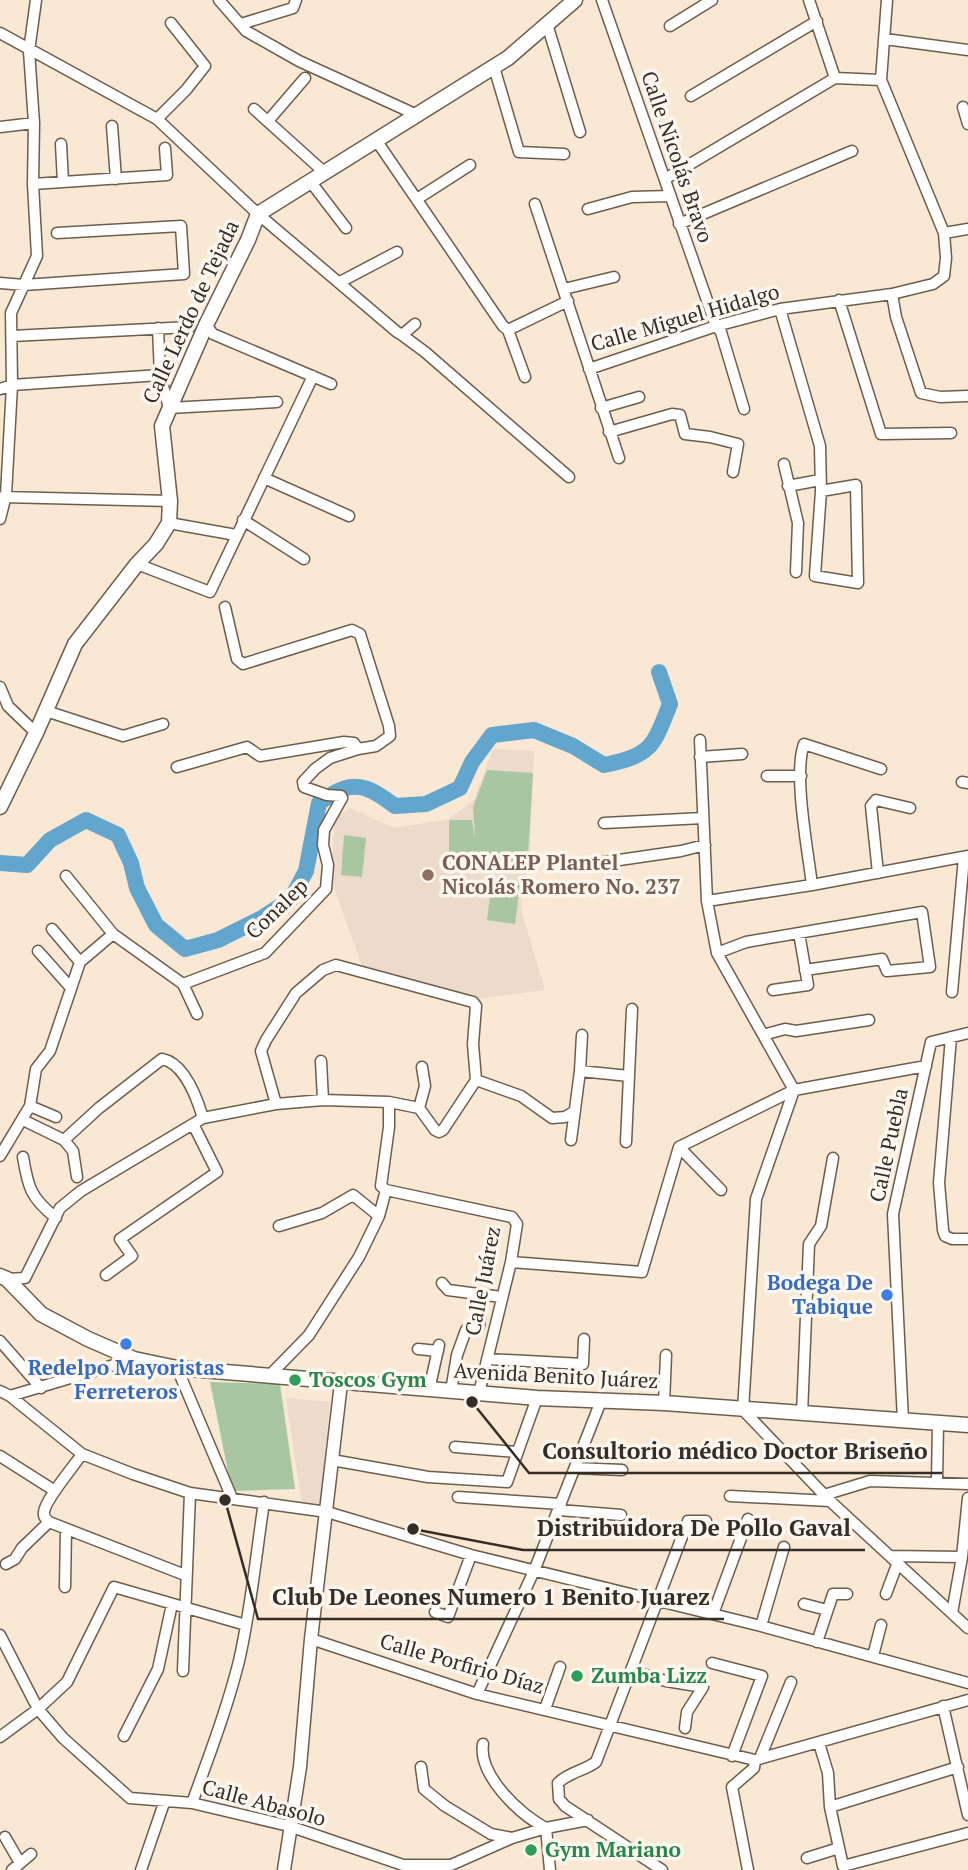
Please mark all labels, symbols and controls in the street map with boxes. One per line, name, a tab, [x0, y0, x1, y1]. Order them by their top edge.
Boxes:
street label: Calle Nicolás Bravo	[635, 67, 720, 246]
street label: Calle Lerdo de Tejada	[135, 215, 245, 408]
street label: Calle Miguel Hidalgo	[587, 277, 782, 357]
place label: CONALEP Plantel Nicolás Romero No. 237	[442, 848, 681, 900]
marker: CONALEP Plantel Nicolás Romero No. 237	[420, 867, 436, 883]
street label: Conalep	[239, 872, 314, 945]
street label: Calle Puebla	[862, 1085, 914, 1204]
street label: Calle Juárez	[458, 1224, 506, 1338]
place label: Bodega De Tabique	[767, 1268, 873, 1320]
marker: Bodega De Tabique	[879, 1287, 895, 1303]
marker: Redelpo Mayoristas Ferreteros	[118, 1336, 134, 1352]
place label: Redelpo Mayoristas Ferreteros	[28, 1353, 224, 1405]
street label: Avenida Benito Juárez	[453, 1356, 659, 1394]
place label: Toscos Gym	[309, 1365, 427, 1393]
marker: Toscos Gym	[287, 1372, 303, 1388]
callout: Consultorio médico Doctor Briseño	[529, 1429, 942, 1473]
text: Consultorio médico Doctor Briseño	[542, 1435, 928, 1466]
callout: Distribuidora De Pollo Gaval	[523, 1506, 865, 1550]
text: Distribuidora De Pollo Gaval	[537, 1512, 851, 1543]
callout: Club De Leones Numero 1 Benito Juarez	[258, 1575, 724, 1619]
text: Club De Leones Numero 1 Benito Juarez	[272, 1581, 710, 1612]
street label: Calle Porfirio Díaz	[377, 1626, 548, 1700]
place label: Zumba Lizz	[591, 1661, 707, 1689]
marker: Zumba Lizz	[569, 1668, 585, 1684]
street label: Calle Abasolo	[199, 1772, 329, 1832]
place label: Gym Mariano	[545, 1835, 681, 1863]
marker: Gym Mariano	[523, 1842, 539, 1858]

